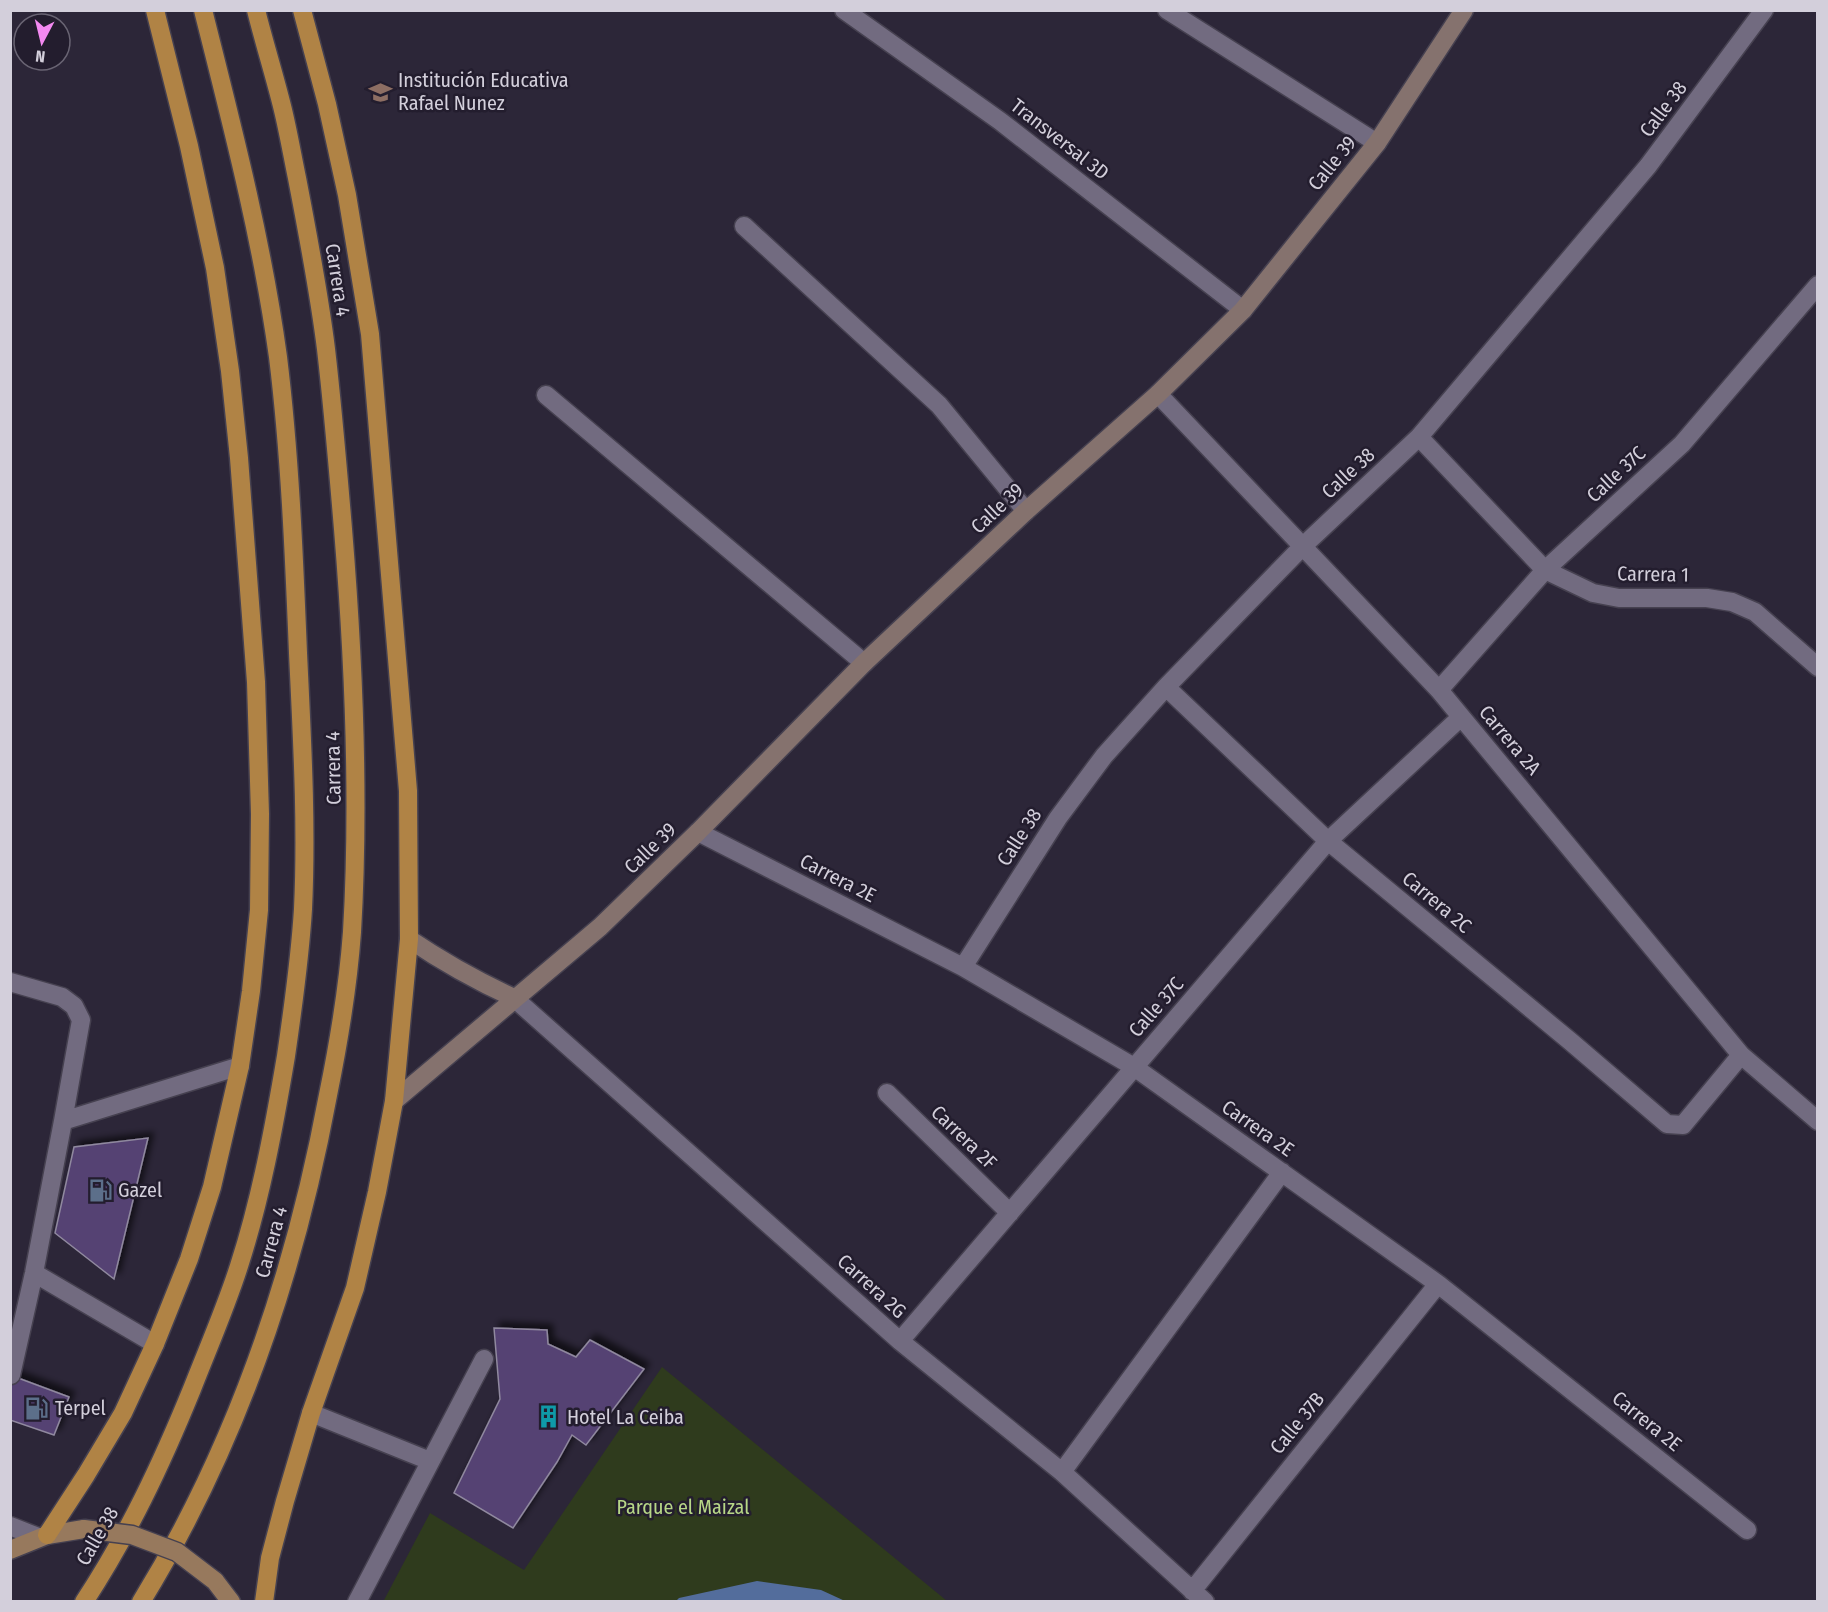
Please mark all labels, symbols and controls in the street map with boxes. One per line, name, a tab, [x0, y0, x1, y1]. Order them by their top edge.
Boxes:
north arrow	[12, 12, 72, 72]
text: N	[34, 46, 46, 66]
place label: Institución Educativa Rafael Nunez	[398, 68, 569, 115]
street label: Calle 38	[1634, 76, 1692, 142]
school or university icon: Institución Educativa Rafael Nunez	[367, 79, 393, 105]
street label: Transversal 3D	[1006, 93, 1114, 185]
street label: Calle 39	[1303, 131, 1361, 195]
street label: Carrera 4	[320, 242, 356, 319]
street label: Calle 37C	[1582, 441, 1650, 507]
street label: Calle 38	[1317, 443, 1379, 503]
street label: Calle 39	[966, 478, 1028, 538]
street label: Carrera 1	[1617, 561, 1689, 587]
street label: Carrera 2A	[1474, 700, 1546, 780]
street label: Carrera 4	[320, 731, 346, 805]
street label: Calle 38	[992, 804, 1046, 870]
street label: Calle 39	[619, 817, 681, 879]
street label: Carrera 2E	[796, 849, 880, 907]
street label: Carrera 2C	[1398, 866, 1476, 938]
street label: Calle 37C	[1123, 972, 1189, 1042]
street label: Carrera 2E	[1217, 1095, 1299, 1161]
street label: Carrera 2F	[926, 1100, 1002, 1174]
fuel station icon: Gazel	[87, 1177, 113, 1203]
place label: Gazel	[118, 1178, 162, 1202]
street label: Carrera 4	[250, 1203, 292, 1281]
street label: Carrera 2G	[833, 1249, 911, 1323]
street label: Carrera 2E	[1608, 1386, 1686, 1456]
street label: Calle 37B	[1265, 1387, 1329, 1459]
fuel station icon: Terpel	[24, 1395, 50, 1421]
place label: Terpel	[55, 1396, 106, 1420]
building icon: Hotel La Ceiba	[536, 1404, 562, 1430]
place label: Hotel La Ceiba	[567, 1405, 684, 1429]
park label: Parque el Maizal	[617, 1495, 749, 1519]
street label: Calle 38	[71, 1502, 123, 1570]

